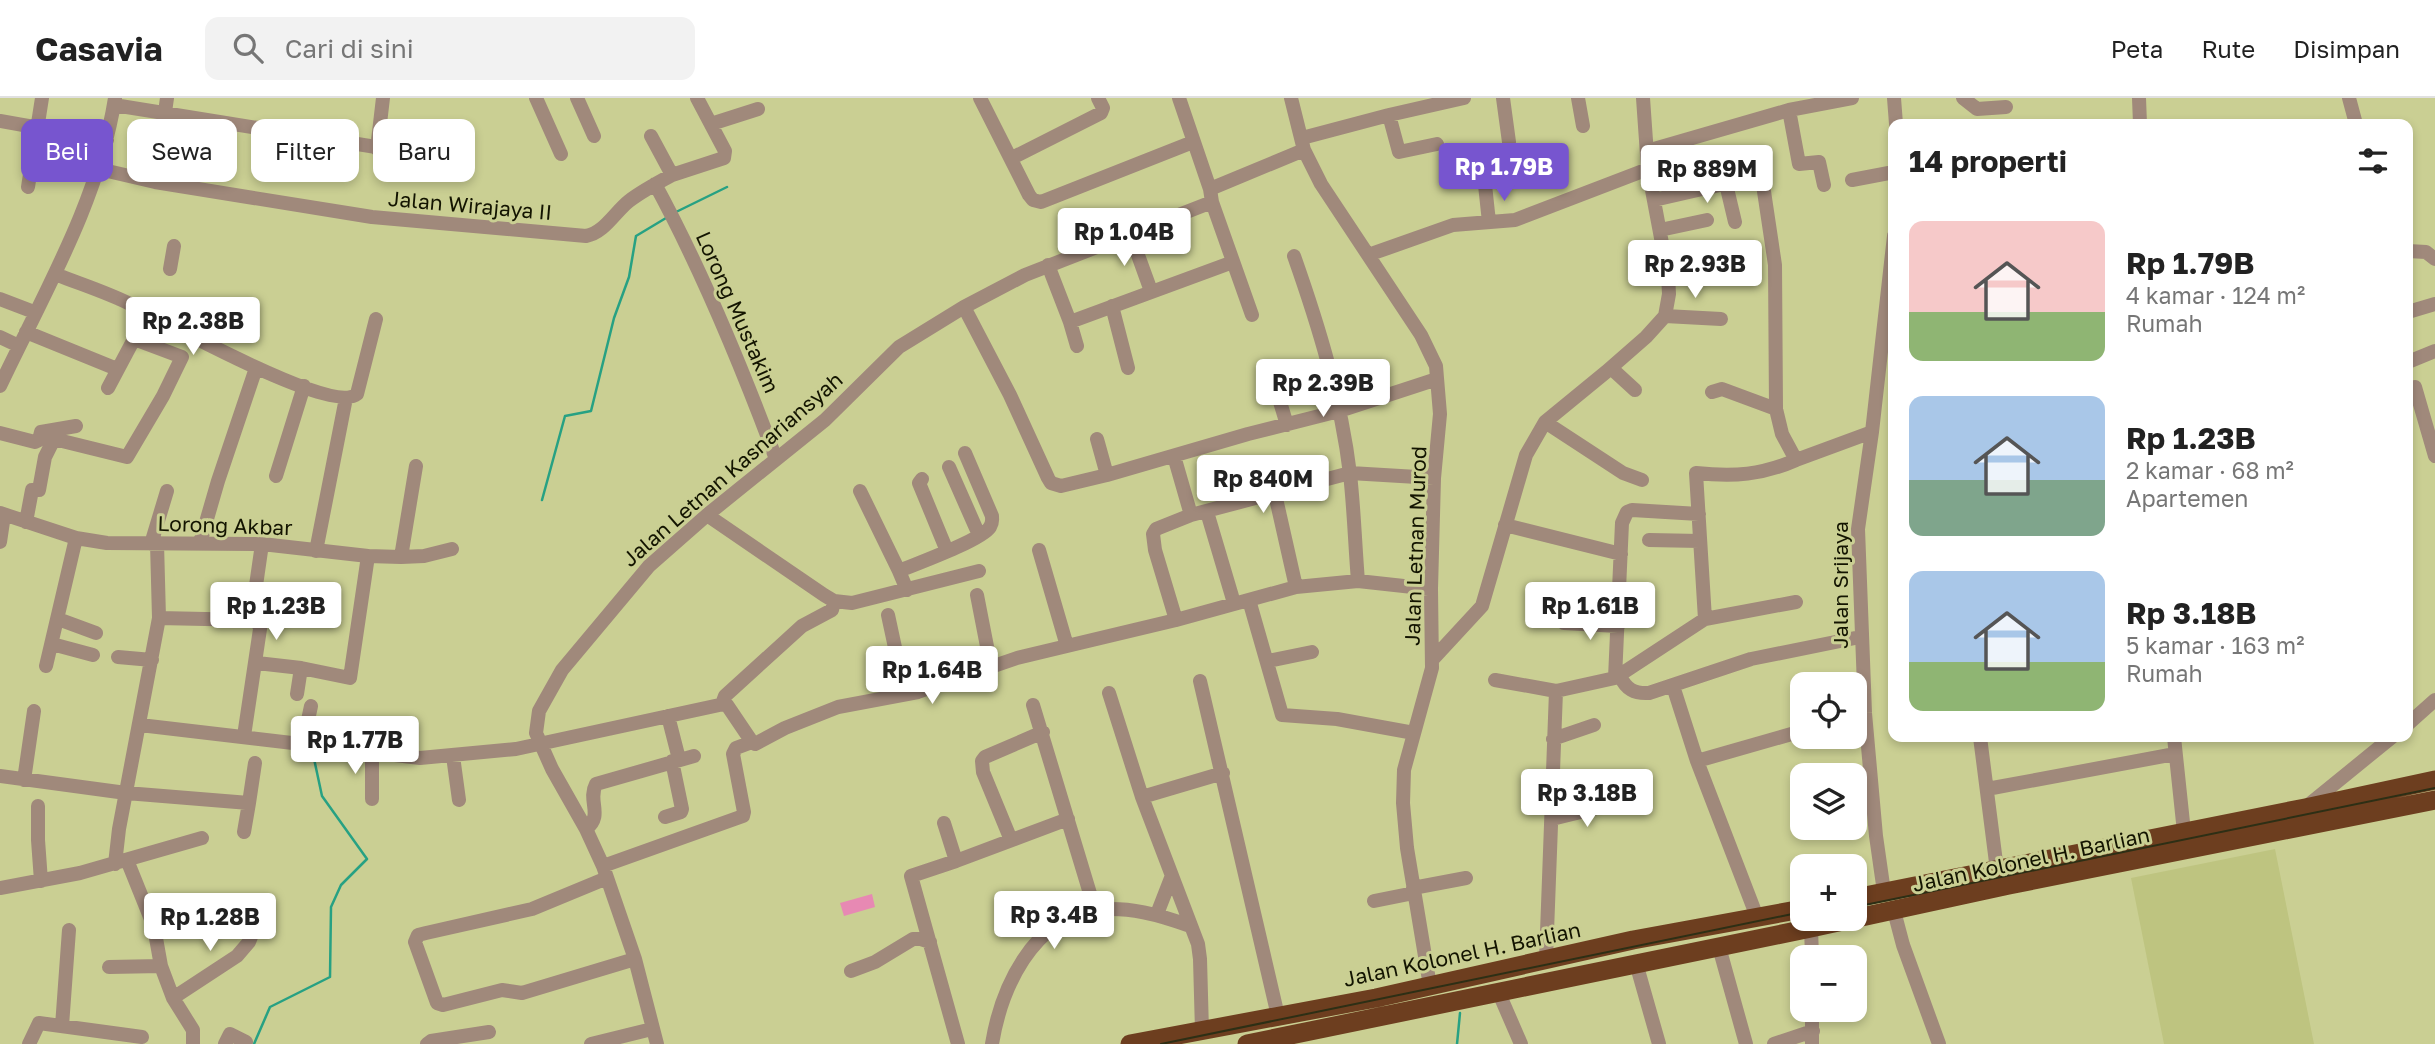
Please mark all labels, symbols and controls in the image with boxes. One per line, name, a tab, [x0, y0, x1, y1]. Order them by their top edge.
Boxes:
search box	[205, 17, 695, 80]
text: Casavia	[35, 29, 163, 68]
icon: search	[229, 29, 267, 67]
text: Cari di sini	[285, 33, 414, 64]
text: Peta	[2111, 34, 2163, 63]
text: Rute	[2201, 34, 2255, 63]
text: Disimpan	[2293, 34, 2400, 63]
chip: Beli	[21, 119, 113, 182]
chip: Sewa	[127, 119, 237, 182]
chip: Filter	[251, 119, 359, 182]
chip: Baru	[373, 119, 475, 182]
icon: filters	[2354, 142, 2392, 180]
text: 14 properti	[1909, 143, 2067, 179]
pin: Rp 1.79B	[1432, 144, 1576, 203]
pin: Rp 889M	[1642, 146, 1772, 205]
text: Rp 1.79B	[1455, 152, 1553, 180]
text: Rp 889M	[1657, 154, 1757, 182]
street label: Jalan Wirajaya II	[387, 185, 553, 225]
pin: Rp 1.04B	[1052, 208, 1196, 268]
text: Rp 1.04B	[1074, 217, 1174, 245]
street label: Lorong Mustakim	[691, 227, 785, 397]
pin: Rp 2.93B	[1623, 240, 1767, 300]
text: Rp 1.79B	[2126, 245, 2254, 281]
text: Rp 2.93B	[1644, 249, 1746, 277]
icon: home	[1965, 249, 2049, 333]
text: 4 kamar · 124 m²	[2126, 281, 2305, 309]
pin: Rp 2.38B	[121, 298, 265, 357]
text: Rp 2.38B	[142, 306, 244, 334]
text: Rumah	[2126, 309, 2203, 337]
pin: Rp 2.39B	[1251, 360, 1395, 419]
street label: Jalan Letnan Kasnariansyah	[617, 366, 847, 572]
text: Rp 2.39B	[1272, 368, 1374, 396]
text: Rp 1.23B	[2126, 420, 2256, 456]
icon: home	[1965, 424, 2049, 508]
street label: Jalan Letnan Murod	[1399, 446, 1431, 646]
pin: Rp 840M	[1198, 456, 1328, 515]
text: 2 kamar · 68 m²	[2126, 456, 2294, 484]
text: Rp 840M	[1213, 464, 1313, 492]
text: Apartemen	[2126, 484, 2248, 512]
street label: Lorong Akbar	[157, 510, 293, 540]
street label: Jalan Srijaya	[1827, 521, 1853, 649]
pin: Rp 1.23B	[204, 582, 348, 642]
pin: Rp 1.61B	[1518, 582, 1662, 642]
text: Rp 1.23B	[226, 591, 326, 619]
text: Rp 1.61B	[1541, 591, 1639, 619]
text: Rp 3.18B	[2126, 595, 2257, 631]
icon: home	[1965, 599, 2049, 683]
text: 5 kamar · 163 m²	[2126, 631, 2304, 659]
pin: Rp 1.64B	[860, 646, 1004, 706]
text: Rp 1.64B	[882, 655, 982, 683]
text: Rumah	[2126, 659, 2203, 687]
map controls	[1790, 672, 1867, 1022]
button: locate	[1790, 672, 1867, 749]
pin: Rp 1.77B	[283, 716, 427, 776]
text: Rp 1.77B	[307, 725, 403, 753]
button: layers	[1790, 763, 1867, 840]
pin: Rp 3.18B	[1515, 770, 1659, 829]
text: Rp 3.18B	[1537, 778, 1637, 806]
street label: Jalan Kolonel H. Barlian	[1910, 821, 2152, 897]
button: +	[1790, 854, 1867, 931]
pin: Rp 3.4B	[989, 892, 1119, 951]
pin: Rp 1.28B	[138, 894, 282, 953]
text: Rp 3.4B	[1010, 900, 1098, 928]
text: Rp 1.28B	[160, 902, 260, 930]
street label: Jalan Kolonel H. Barlian	[1341, 916, 1583, 992]
button: −	[1790, 945, 1867, 1022]

